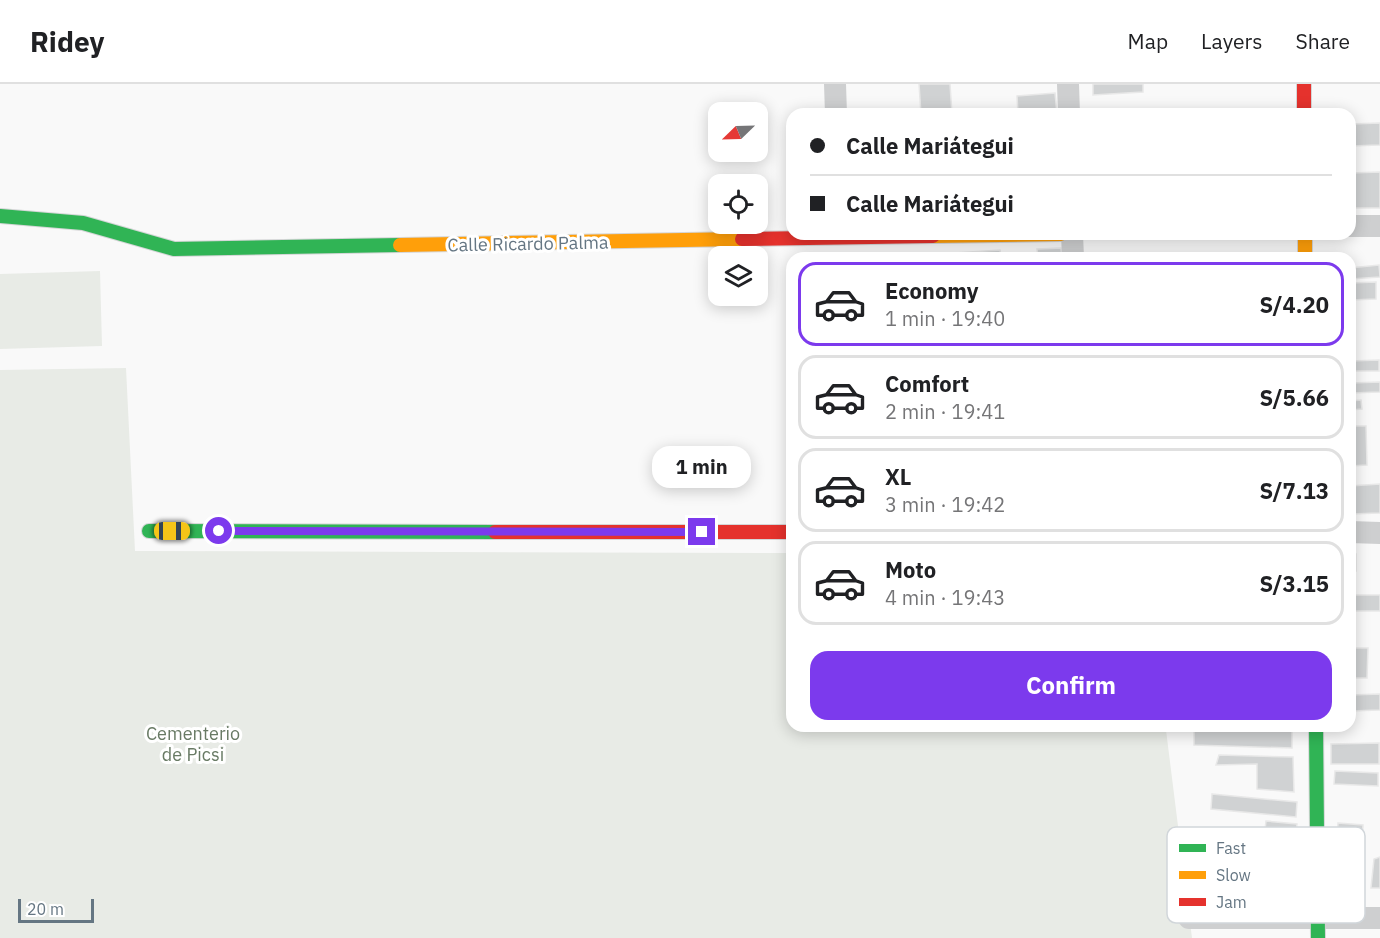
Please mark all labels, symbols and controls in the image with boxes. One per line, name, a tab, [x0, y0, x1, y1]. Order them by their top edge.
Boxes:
text: Ridey	[30, 23, 104, 60]
text: Map	[1128, 27, 1168, 55]
text: Layers	[1201, 27, 1263, 55]
text: Share	[1296, 27, 1350, 55]
north arrow	[708, 102, 768, 162]
map controls	[708, 102, 768, 306]
text: Calle Mariátegui	[846, 131, 1014, 160]
button: locate	[708, 174, 768, 234]
text: Calle Mariátegui	[846, 189, 1014, 218]
street label: Calle Ricardo Palma	[447, 231, 609, 256]
button: layers	[708, 246, 768, 306]
text: Economy	[885, 276, 979, 305]
icon: car	[813, 277, 867, 331]
text: S/4.20	[1260, 290, 1329, 319]
text: 1 min · 19:40	[885, 305, 1005, 332]
text: Comfort	[885, 369, 969, 398]
icon: car	[813, 370, 867, 424]
text: S/5.66	[1260, 383, 1329, 412]
text: 2 min · 19:41	[885, 398, 1005, 425]
callout: 1 min	[652, 445, 752, 487]
text: 1 min	[675, 453, 728, 480]
text: XL	[885, 462, 911, 491]
icon: car	[813, 463, 867, 517]
text: S/7.13	[1260, 476, 1329, 505]
text: 3 min · 19:42	[885, 491, 1005, 518]
route start	[205, 517, 232, 544]
route end	[688, 518, 715, 545]
car	[154, 522, 190, 540]
text: Moto	[885, 555, 936, 584]
icon: car	[813, 556, 867, 610]
text: S/3.15	[1260, 569, 1329, 598]
text: 4 min · 19:43	[885, 584, 1005, 611]
button: Confirm	[810, 651, 1332, 720]
park label: Cementerio de Picsi	[146, 722, 240, 766]
legend	[1167, 827, 1365, 923]
text: Fast	[1216, 838, 1246, 858]
text: Slow	[1216, 865, 1251, 885]
text: Jam	[1216, 892, 1247, 912]
scale bar	[18, 896, 94, 924]
text: 20 m	[27, 899, 64, 919]

